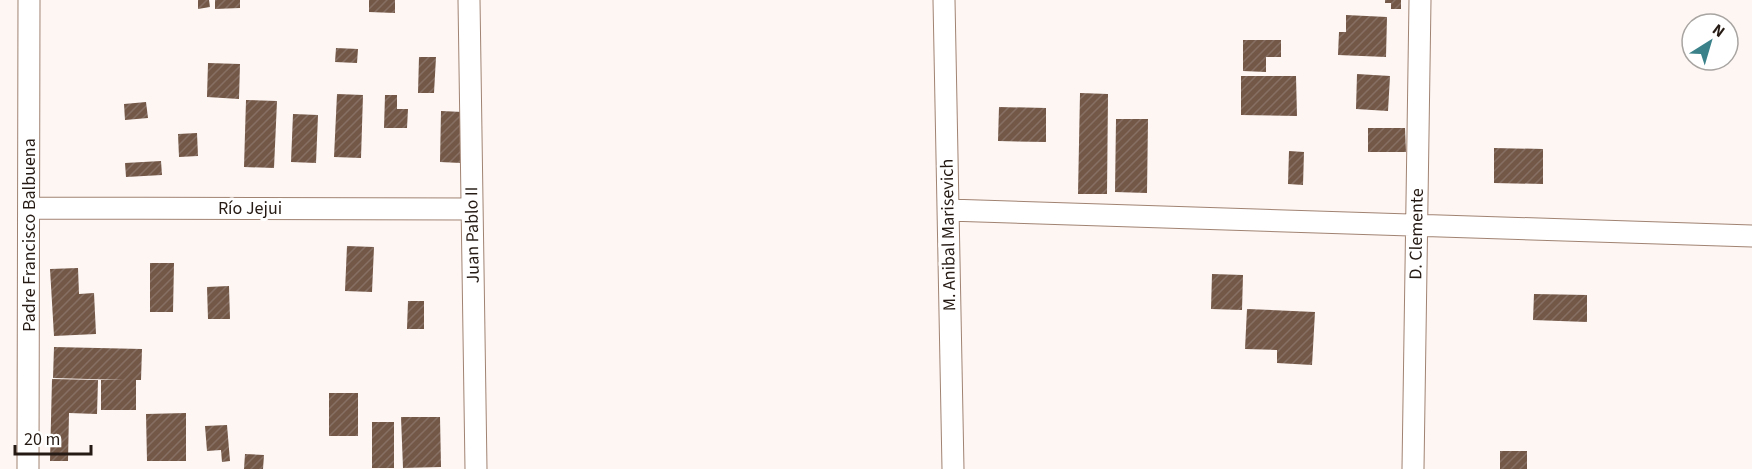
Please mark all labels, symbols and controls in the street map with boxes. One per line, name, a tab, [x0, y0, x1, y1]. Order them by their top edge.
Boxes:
north arrow	[1680, 12, 1740, 72]
text: N	[1708, 19, 1729, 43]
street label: Padre Francisco Balbuena	[17, 138, 42, 332]
street label: M. Anibal Marisevich	[935, 159, 962, 311]
street label: Juan Pablo II	[459, 186, 486, 284]
street label: D. Clemente	[1403, 188, 1430, 280]
street label: Río Jejui	[218, 196, 282, 221]
scale bar	[15, 418, 92, 456]
text: 20 m	[24, 427, 60, 452]

